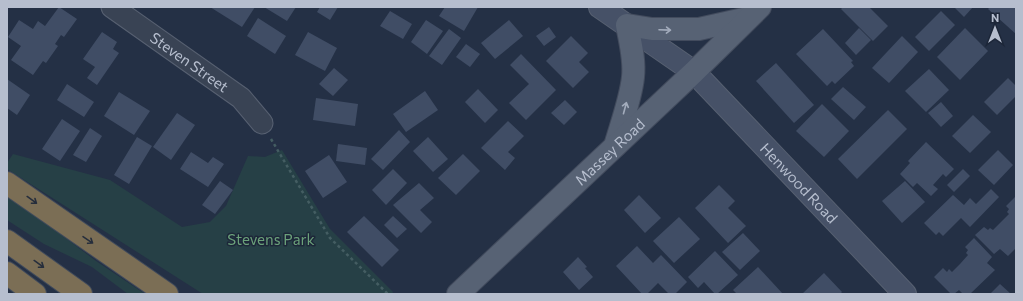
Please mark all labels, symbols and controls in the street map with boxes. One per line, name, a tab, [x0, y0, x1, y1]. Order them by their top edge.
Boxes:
north arrow	[975, 8, 1015, 48]
text: N	[991, 11, 999, 24]
one-way arrow	[658, 26, 671, 33]
street label: Steven Street	[147, 28, 232, 96]
one-way arrow	[622, 102, 630, 115]
street label: Massey Road	[571, 114, 648, 189]
street label: Henwood Road	[757, 139, 842, 227]
one-way arrow	[26, 196, 37, 204]
park label: Stevens Park	[227, 230, 315, 248]
one-way arrow	[82, 236, 93, 244]
one-way arrow	[33, 260, 44, 268]

